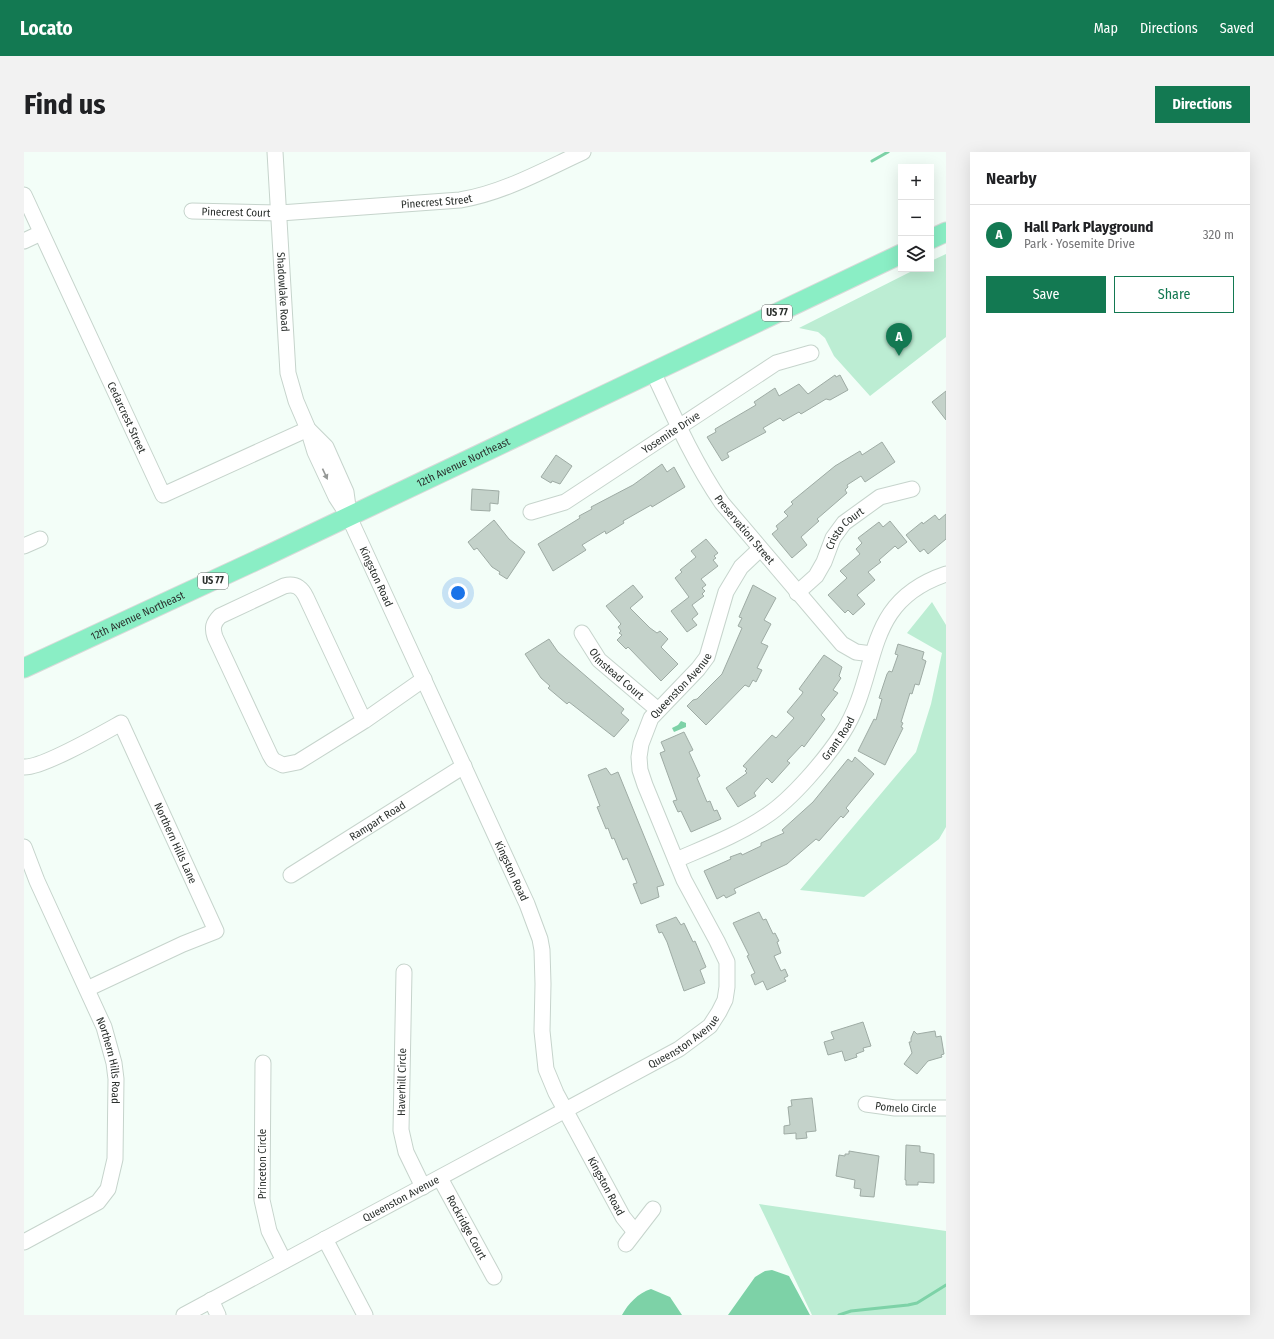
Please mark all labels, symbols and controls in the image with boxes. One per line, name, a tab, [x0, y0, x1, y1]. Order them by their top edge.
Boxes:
text: Locato	[20, 17, 73, 40]
text: Map	[1094, 20, 1118, 37]
text: Directions	[1140, 20, 1198, 37]
text: Saved	[1220, 20, 1254, 37]
button: Directions	[1155, 86, 1250, 123]
text: Find us	[24, 88, 106, 121]
map controls	[898, 164, 934, 272]
button: +	[898, 164, 934, 200]
text: Nearby	[986, 168, 1037, 189]
street label: Pinecrest Street	[400, 191, 474, 211]
button: −	[898, 200, 934, 236]
street label: Pinecrest Court	[201, 205, 271, 219]
text: Hall Park Playground	[1024, 218, 1154, 236]
text: A	[995, 227, 1003, 242]
text: 320 m	[1203, 227, 1234, 242]
button: layers	[898, 236, 934, 272]
text: Park · Yosemite Drive	[1024, 236, 1135, 251]
street label: Shadowlake Road	[274, 252, 292, 332]
button: Save	[986, 276, 1106, 313]
button: Share	[1114, 276, 1234, 313]
road number: US 77	[762, 305, 792, 321]
pin: A	[886, 323, 912, 356]
street label: Cedarcrest Street	[105, 379, 149, 455]
street label: Yosemite Drive	[639, 409, 702, 456]
street label: 12th Avenue Northeast	[414, 434, 512, 490]
one-way arrow	[323, 469, 329, 481]
street label: Preservation Street	[712, 492, 778, 567]
street label: Cristo Court	[823, 504, 866, 551]
street label: Kingston Road	[357, 544, 396, 609]
road number: US 77	[198, 573, 228, 589]
your location	[448, 583, 468, 603]
street label: 12th Avenue Northeast	[89, 588, 187, 643]
street label: Olmstead Court	[587, 646, 647, 702]
street label: Queenston Avenue	[647, 652, 714, 721]
street label: Grant Road	[819, 714, 857, 763]
street label: Rampart Road	[347, 798, 408, 843]
street label: Northern Hills Lane	[152, 801, 200, 885]
street label: Kingston Road	[492, 839, 531, 903]
street label: Queenston Avenue	[646, 1013, 722, 1071]
street label: Northern Hills Road	[94, 1015, 123, 1104]
street label: Haverhill Circle	[395, 1048, 409, 1116]
street label: Pomelo Circle	[874, 1099, 936, 1115]
street label: Princeton Circle	[256, 1129, 269, 1199]
street label: Kingston Road	[585, 1154, 627, 1218]
street label: Queenston Avenue	[360, 1173, 441, 1224]
street label: Rockridge Court	[444, 1193, 490, 1262]

